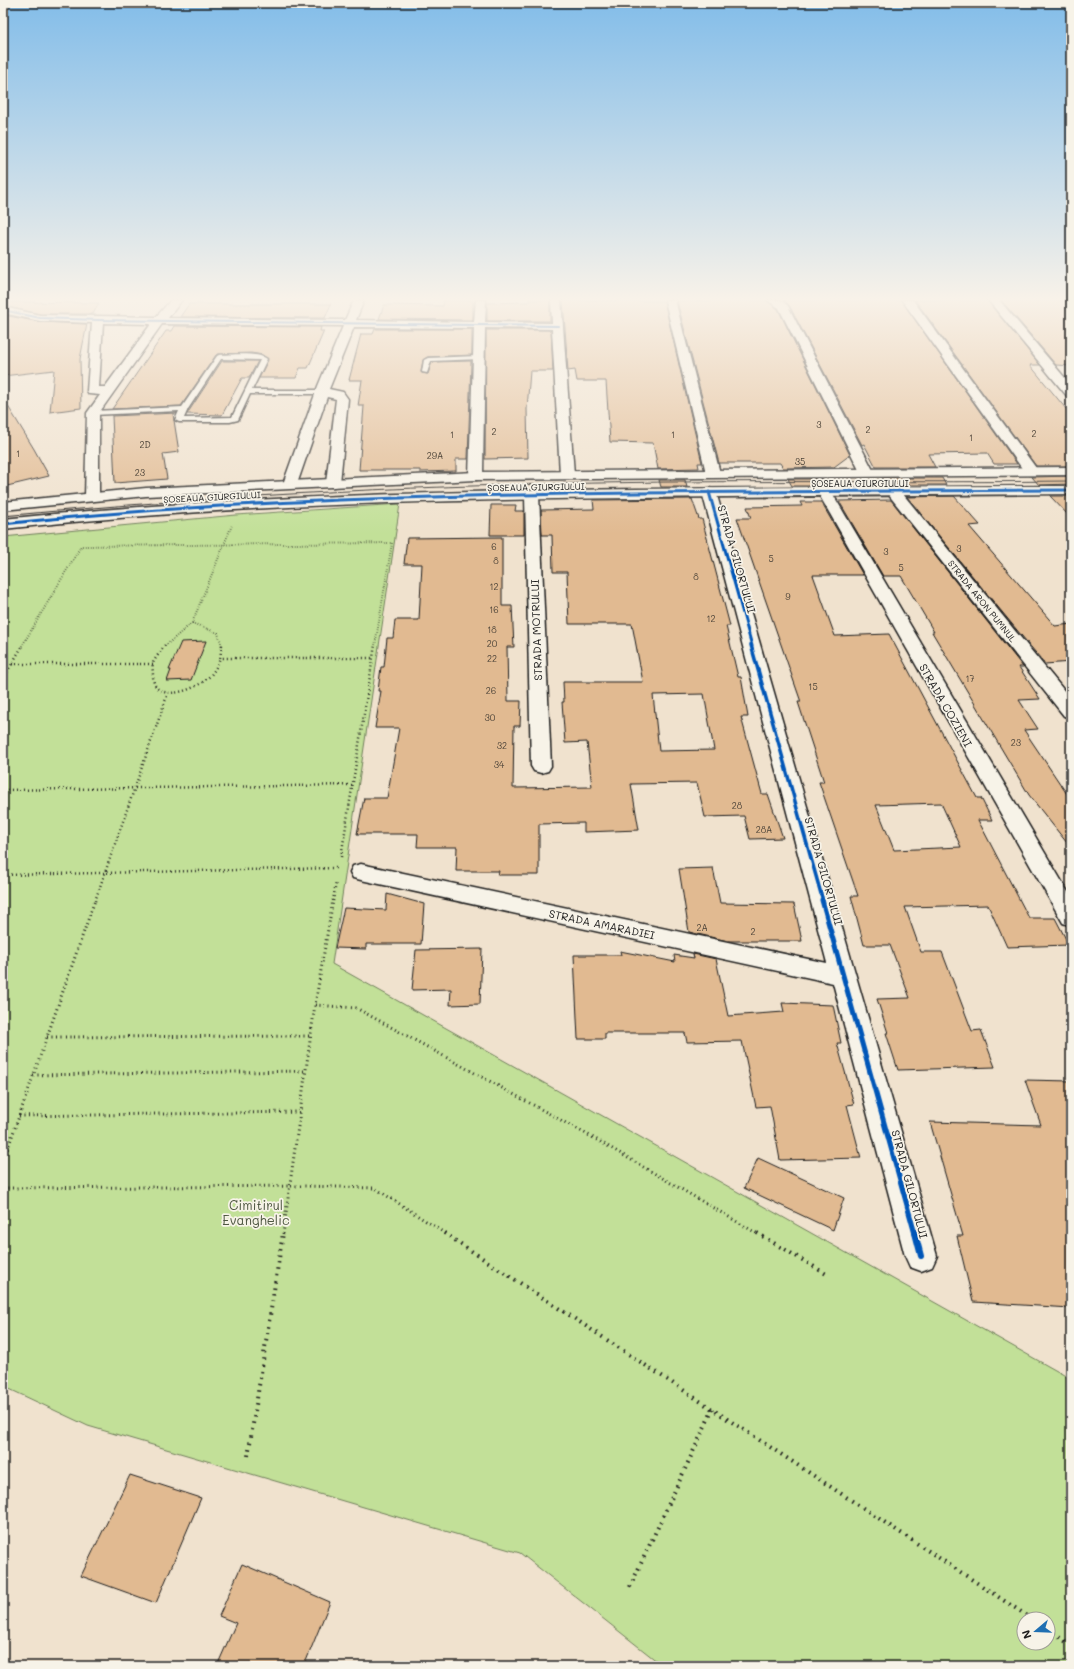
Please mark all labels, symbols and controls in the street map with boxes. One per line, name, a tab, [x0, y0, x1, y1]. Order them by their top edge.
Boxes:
house number: 3	[816, 419, 822, 430]
house number: 2	[865, 424, 871, 435]
house number: 2	[491, 426, 497, 437]
house number: 2	[1031, 428, 1037, 439]
house number: 1	[450, 429, 454, 440]
house number: 1	[671, 429, 675, 440]
house number: 1	[969, 432, 973, 443]
house number: 2D	[139, 439, 151, 450]
house number: 1	[16, 448, 20, 459]
house number: 29A	[427, 450, 443, 461]
house number: 35	[795, 456, 805, 467]
house number: 23	[135, 467, 145, 478]
street label: ȘOSEAUA GIURGIULUI	[811, 478, 909, 490]
street label: ȘOSEAUA GIURGIULUI	[487, 481, 585, 494]
street label: ȘOSEAUA GIURGIULUI	[163, 489, 261, 506]
street label: STRADA GILORTULUI	[714, 503, 760, 615]
house number: 6	[491, 541, 497, 552]
house number: 3	[956, 543, 962, 554]
house number: 3	[883, 546, 889, 557]
house number: 5	[768, 553, 774, 564]
house number: 8	[493, 555, 499, 566]
street label: STRADA ARON PUMNUL	[946, 558, 1019, 644]
house number: 5	[898, 562, 904, 573]
house number: 8	[693, 571, 699, 582]
street label: STRADA MOTRULUI	[527, 579, 545, 681]
house number: 12	[489, 581, 499, 592]
house number: 9	[785, 591, 791, 602]
house number: 16	[489, 604, 499, 615]
house number: 12	[706, 613, 716, 624]
house number: 18	[487, 624, 497, 635]
house number: 20	[487, 638, 498, 649]
house number: 22	[487, 653, 497, 664]
street label: STRADA COZIENI	[916, 661, 976, 749]
house number: 17	[965, 673, 975, 684]
house number: 15	[808, 681, 818, 692]
house number: 26	[486, 685, 496, 696]
house number: 30	[485, 712, 496, 723]
house number: 23	[1011, 737, 1021, 748]
house number: 32	[497, 740, 507, 751]
house number: 34	[494, 759, 505, 770]
house number: 28	[732, 800, 743, 811]
street label: STRADA GILORTULUI	[801, 815, 847, 927]
house number: 28A	[756, 824, 772, 835]
street label: STRADA AMARADIEI	[548, 905, 656, 943]
house number: 2A	[696, 922, 708, 933]
house number: 2	[750, 926, 756, 937]
street label: STRADA GILORTULUI	[888, 1128, 932, 1240]
park label: Cimitirul Evanghelic	[222, 1196, 290, 1228]
north arrow	[1016, 1611, 1056, 1651]
text: N	[1018, 1628, 1035, 1641]

